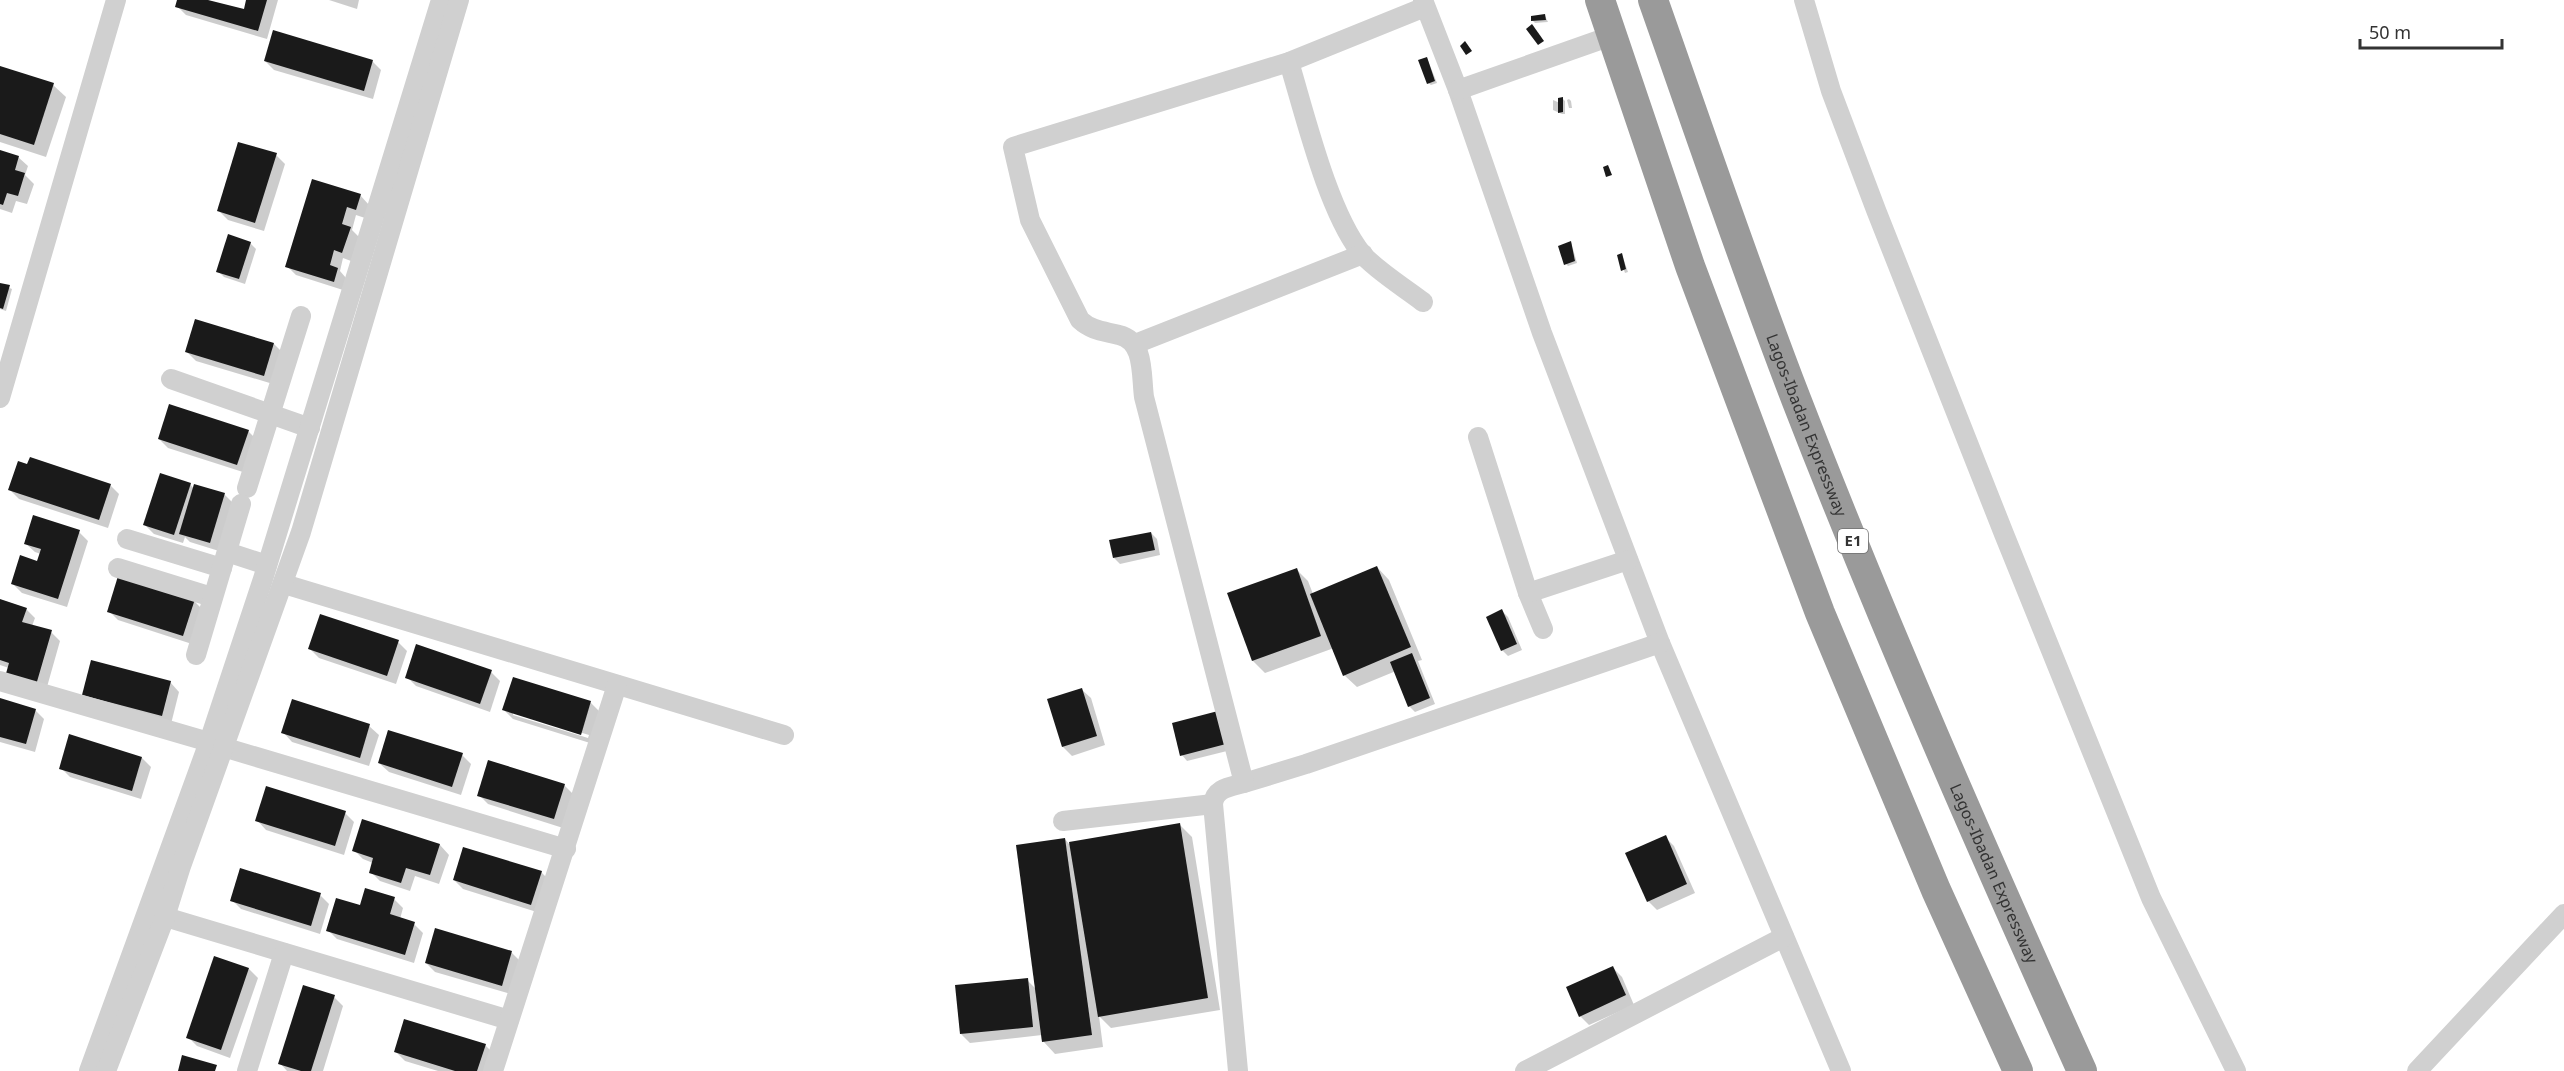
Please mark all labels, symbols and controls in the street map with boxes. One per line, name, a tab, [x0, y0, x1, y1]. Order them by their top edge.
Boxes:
scale bar	[2360, 12, 2502, 50]
text: 50 m	[2369, 20, 2411, 44]
street label: Lagos-Ibadan Expressway	[1761, 331, 1853, 520]
road number: E1	[1838, 529, 1868, 553]
street label: Lagos-Ibadan Expressway	[1945, 780, 2044, 968]

